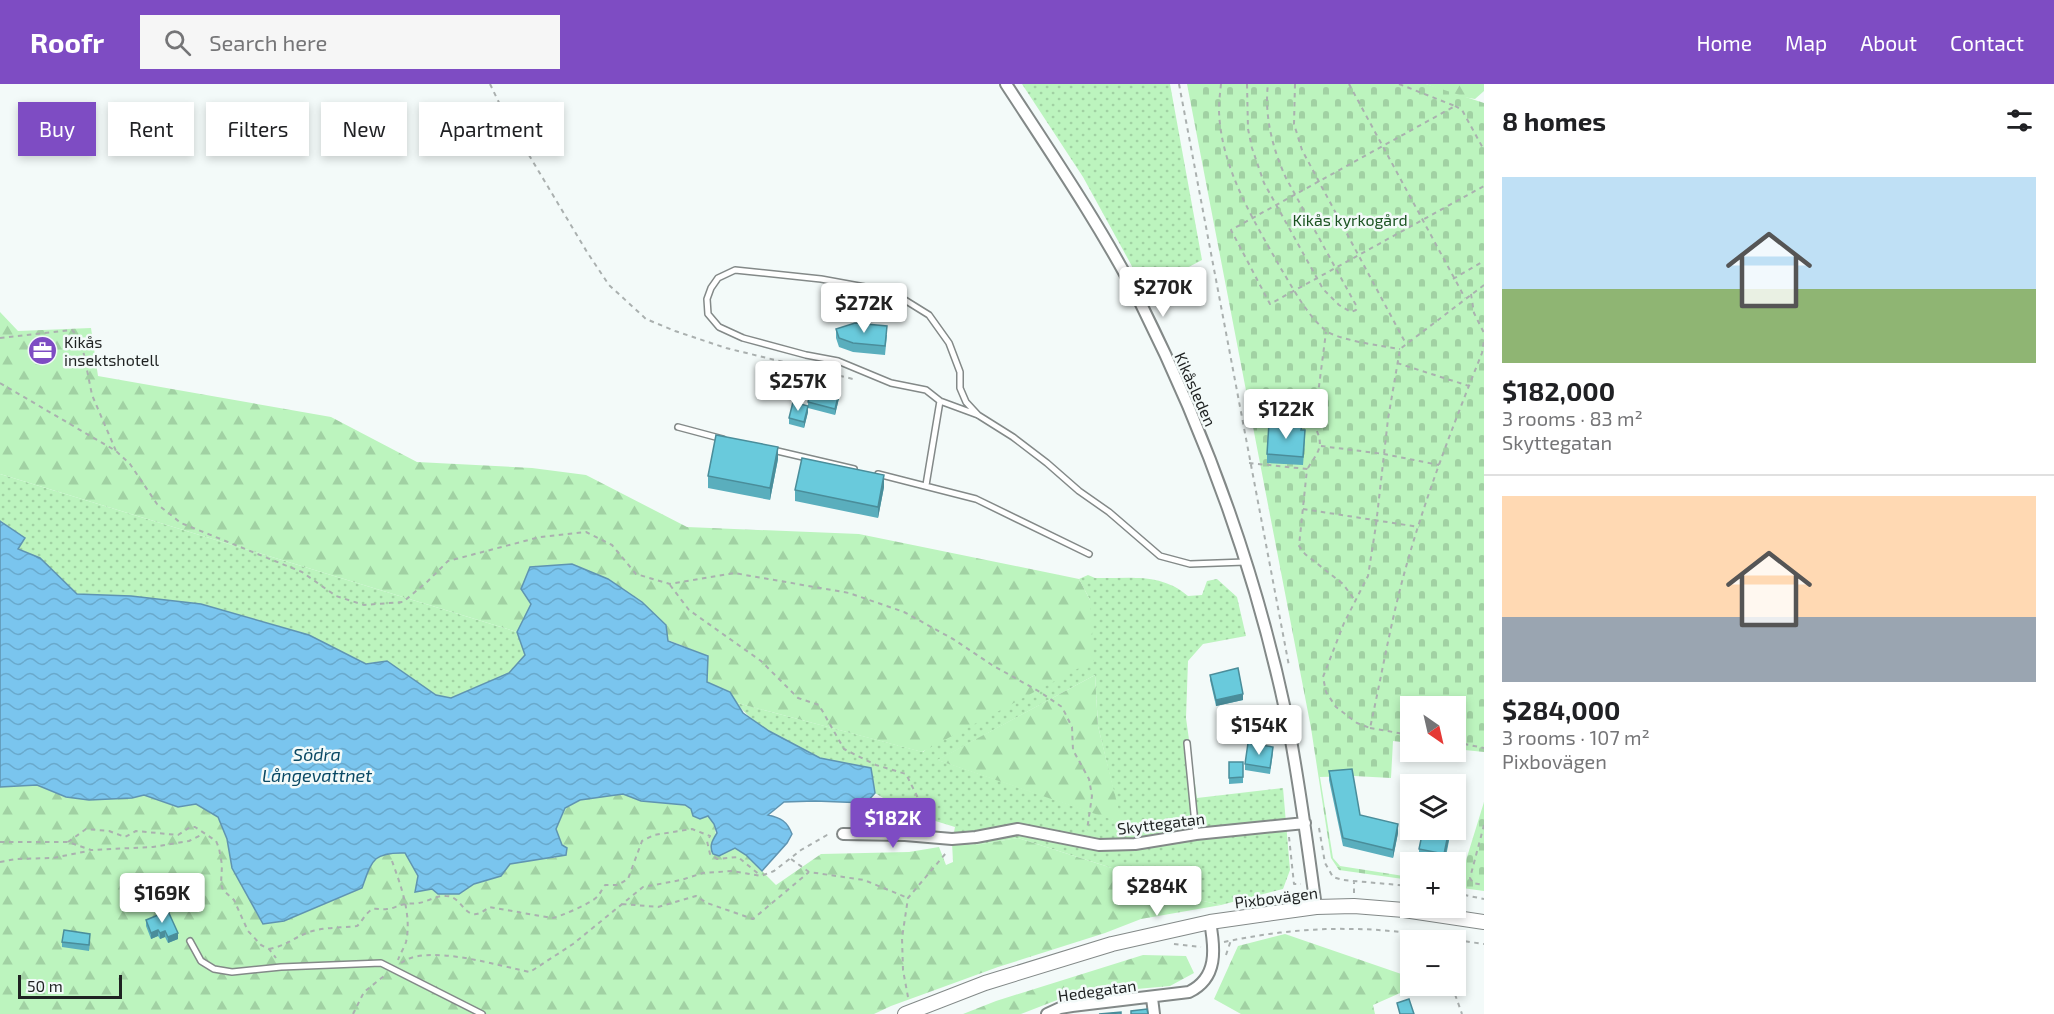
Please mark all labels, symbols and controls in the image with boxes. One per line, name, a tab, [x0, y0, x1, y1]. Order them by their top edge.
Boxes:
search box	[140, 15, 560, 69]
text: Roofr	[30, 25, 104, 59]
icon: search	[161, 26, 194, 59]
text: Search here	[209, 29, 327, 55]
text: Home	[1696, 30, 1752, 55]
text: Map	[1785, 30, 1827, 55]
text: About	[1860, 30, 1917, 55]
text: Contact	[1950, 30, 2024, 55]
chip: Buy	[18, 102, 96, 156]
chip: Rent	[108, 102, 194, 156]
chip: Filters	[206, 102, 309, 156]
chip: New	[321, 102, 407, 156]
chip: Apartment	[419, 102, 564, 156]
icon: filters	[2003, 104, 2036, 137]
text: 8 homes	[1502, 105, 1606, 136]
park label: Kikås kyrkogård	[1292, 210, 1408, 229]
icon: home	[1715, 216, 1823, 324]
pin: $270K	[1121, 267, 1205, 318]
text: $270K	[1133, 274, 1193, 298]
pin: $272K	[822, 283, 906, 334]
text: $272K	[835, 290, 893, 314]
place label: Kikås insektshotell	[64, 332, 159, 369]
office icon: Kikås insektshotell	[27, 334, 59, 366]
street label: Kikåsleden	[1171, 349, 1221, 429]
pin: $257K	[756, 361, 840, 412]
text: $257K	[769, 368, 827, 392]
text: $182,000	[1502, 375, 1615, 406]
pin: $122K	[1244, 389, 1328, 440]
text: $122K	[1258, 396, 1314, 420]
text: 3 rooms · 83 m²	[1502, 406, 1643, 430]
text: Skyttegatan	[1502, 430, 1612, 454]
icon: home	[1715, 535, 1823, 643]
text: $284,000	[1502, 694, 1620, 725]
north arrow	[1400, 696, 1466, 762]
map controls	[1400, 696, 1466, 996]
pin: $154K	[1217, 705, 1301, 756]
text: $154K	[1231, 712, 1287, 736]
text: 3 rooms · 107 m²	[1502, 725, 1650, 749]
water label: Södra Långevattnet	[262, 743, 372, 786]
text: Pixbovägen	[1502, 749, 1607, 773]
button: layers	[1400, 774, 1466, 840]
pin: $182K	[851, 798, 935, 849]
text: $182K	[865, 805, 922, 829]
street label: Skyttegatan	[1116, 808, 1206, 838]
button: +	[1400, 852, 1466, 918]
pin: $284K	[1115, 866, 1199, 917]
pin: $169K	[120, 873, 204, 924]
text: $284K	[1126, 873, 1188, 897]
text: $169K	[134, 880, 190, 904]
street label: Pixbovägen	[1233, 882, 1319, 912]
button: −	[1400, 930, 1466, 996]
scale bar	[18, 972, 122, 1000]
street label: Hedegatan	[1057, 975, 1137, 1005]
text: 50 m	[27, 976, 63, 995]

